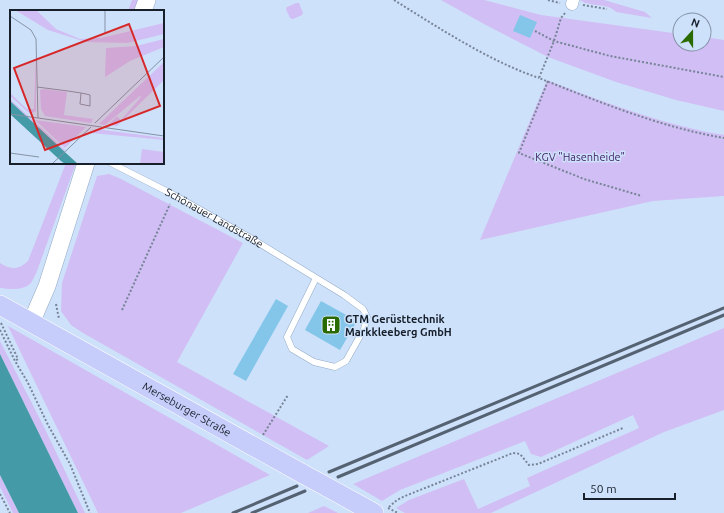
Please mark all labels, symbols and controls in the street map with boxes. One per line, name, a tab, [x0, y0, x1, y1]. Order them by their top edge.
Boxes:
inset map	[10, 10, 164, 164]
north arrow	[672, 12, 712, 52]
text: N	[690, 16, 702, 30]
park label: KGV "Hasenheide"	[535, 151, 625, 163]
street label: Schönauer Landstraße	[163, 186, 265, 250]
place label: GTM Gerüsttechnik Markkleeberg GmbH	[345, 313, 452, 338]
building icon: GTM Gerüsttechnik Markkleeberg GmbH	[320, 314, 342, 336]
street label: Merseburger Straße	[141, 380, 233, 439]
scale bar	[584, 475, 675, 501]
text: 50 m	[590, 482, 617, 495]

